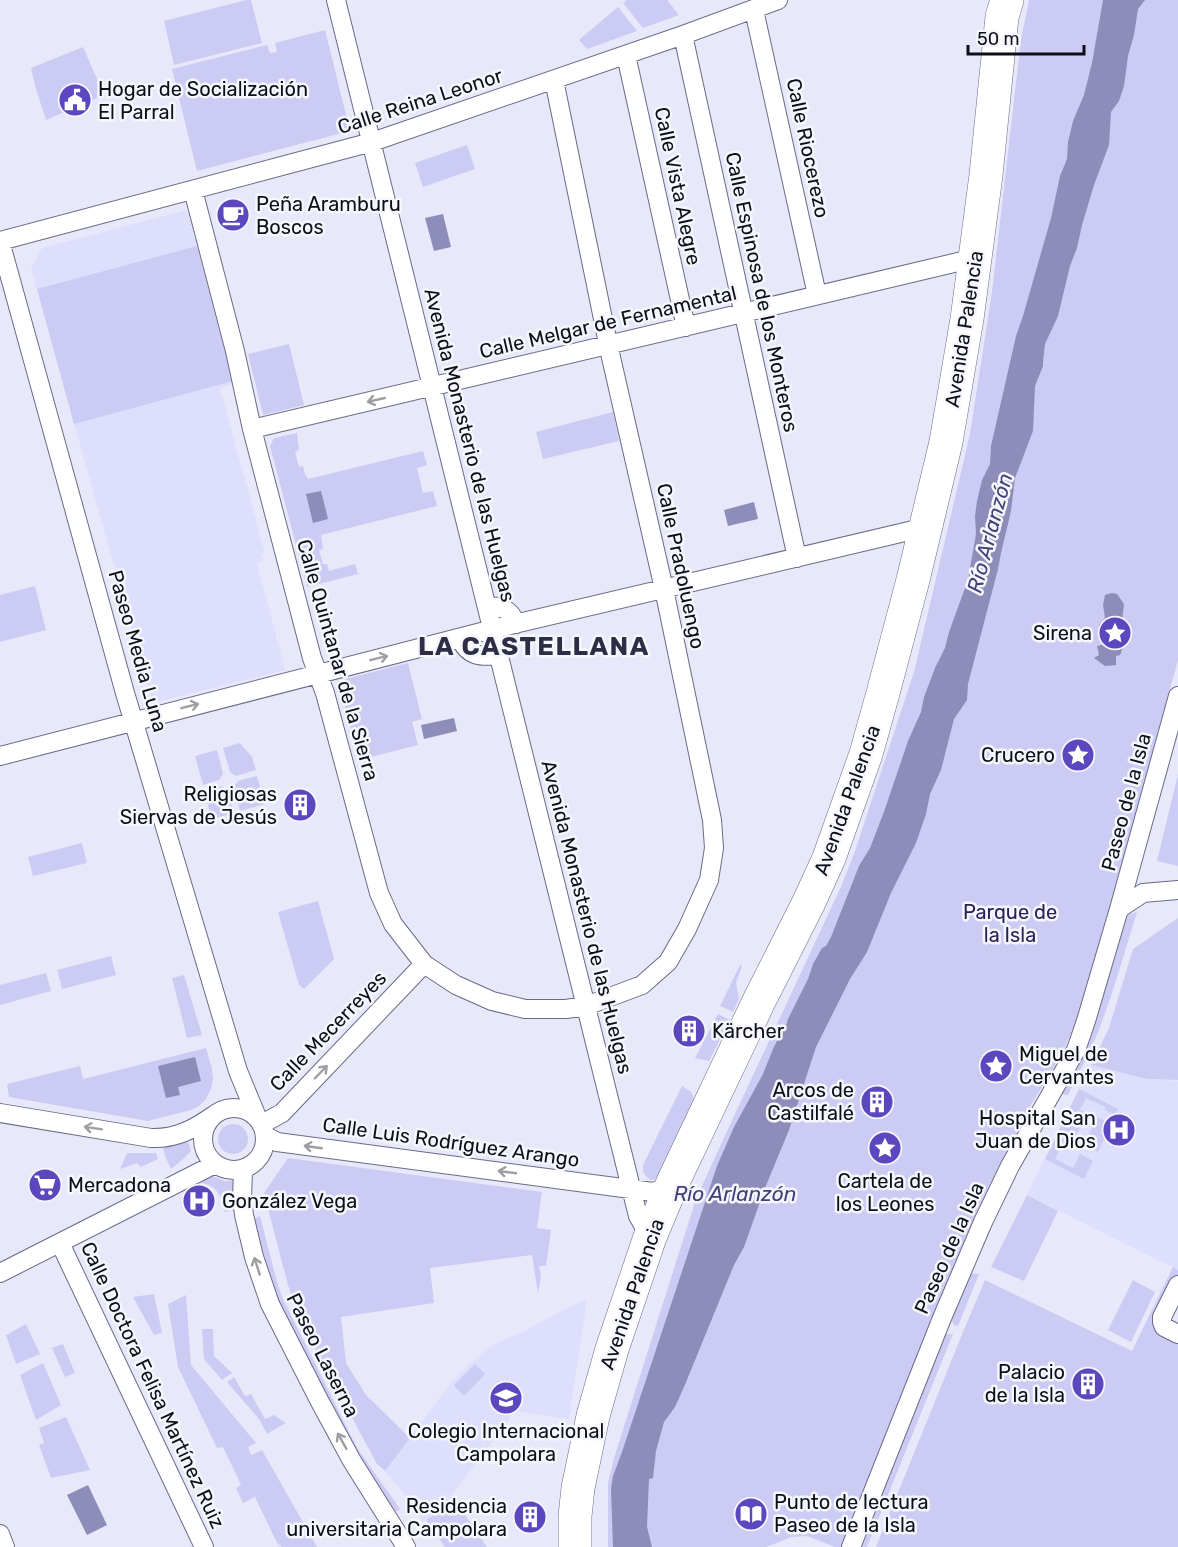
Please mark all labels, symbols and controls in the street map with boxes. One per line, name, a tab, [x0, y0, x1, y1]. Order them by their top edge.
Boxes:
scale bar	[968, 18, 1084, 56]
text: 50 m	[977, 28, 1020, 50]
street label: Calle Reina Leonor	[334, 63, 506, 139]
street label: Calle Riocerezo	[782, 76, 834, 220]
place label: Hogar de Socialización El Parral	[98, 77, 308, 124]
public building icon: Hogar de Socialización El Parral	[57, 82, 93, 118]
street label: Calle Vista Alegre	[650, 105, 706, 267]
street label: Calle Espinosa de los Monteros	[721, 150, 803, 434]
place label: Peña Aramburu Boscos	[256, 192, 401, 239]
cafe icon: Peña Aramburu Boscos	[215, 197, 251, 233]
street label: Avenida Palencia	[940, 249, 988, 409]
street label: Calle Melgar de Fernamental	[477, 281, 739, 363]
street label: Avenida Monasterio de las Huelgas	[419, 286, 521, 604]
one-way arrow	[366, 394, 385, 406]
water label: Río Arlanzón	[962, 470, 1018, 596]
street label: Calle Pradoluengo	[652, 481, 710, 651]
street label: Calle Quintanar de la Sierra	[292, 537, 384, 783]
street label: Paseo Media Luna	[103, 567, 173, 735]
place icon: Sirena	[1097, 615, 1133, 651]
place label: Sirena	[1033, 621, 1092, 645]
district label: LA CASTELLANA	[418, 631, 650, 662]
one-way arrow	[370, 652, 389, 664]
one-way arrow	[181, 700, 200, 712]
street label: Avenida Palencia	[809, 722, 885, 878]
street label: Paseo de la Isla	[1096, 730, 1156, 874]
place icon: Crucero	[1060, 737, 1096, 773]
place label: Crucero	[981, 743, 1055, 767]
street label: Avenida Monasterio de las Huelgas	[536, 758, 638, 1076]
place label: Religiosas Siervas de Jesús	[120, 782, 277, 829]
building icon: Religiosas Siervas de Jesús	[282, 787, 318, 823]
park label: Parque de la Isla	[963, 900, 1057, 947]
street label: Calle Mecerreyes	[265, 966, 391, 1096]
building icon: Kärcher	[671, 1013, 707, 1049]
place label: Kärcher	[712, 1019, 785, 1043]
place label: Miguel de Cervantes	[1019, 1042, 1114, 1089]
place icon: Miguel de Cervantes	[978, 1048, 1014, 1084]
one-way arrow	[314, 1064, 328, 1079]
place label: Arcos de Castilfalé	[767, 1078, 854, 1125]
building icon: Arcos de Castilfalé	[859, 1084, 895, 1120]
place label: Hospital San Juan de Dios	[975, 1106, 1096, 1153]
street label: Calle Luis Rodríguez Arango	[321, 1112, 581, 1172]
hospital icon: Hospital San Juan de Dios	[1101, 1112, 1137, 1148]
one-way arrow	[83, 1122, 103, 1133]
place icon: Cartela de los Leones	[867, 1130, 903, 1166]
one-way arrow	[304, 1141, 324, 1152]
supermarket icon: Mercadona	[27, 1167, 63, 1203]
one-way arrow	[497, 1167, 517, 1178]
place label: Cartela de los Leones	[836, 1169, 934, 1216]
place label: Mercadona	[68, 1173, 171, 1197]
street label: Paseo de la Isla	[909, 1178, 989, 1318]
water label: Río Arlanzón	[673, 1181, 797, 1206]
hospital icon: González Vega	[181, 1183, 217, 1219]
place label: González Vega	[222, 1189, 357, 1213]
street label: Avenida Palencia	[595, 1215, 669, 1373]
street label: Calle Doctora Felisa Martínez Ruiz	[76, 1238, 230, 1532]
one-way arrow	[251, 1257, 262, 1275]
street label: Paseo Laserna	[281, 1289, 365, 1421]
place label: Palacio de la Isla	[985, 1360, 1065, 1407]
building icon: Palacio de la Isla	[1070, 1366, 1106, 1402]
school or university icon: Colegio Internacional Campolara	[488, 1380, 524, 1416]
place label: Colegio Internacional Campolara	[408, 1419, 604, 1466]
one-way arrow	[335, 1433, 347, 1450]
place label: Punto de lectura Paseo de la Isla	[774, 1490, 929, 1537]
place label: Residencia universitaria Campolara	[286, 1494, 507, 1541]
library icon: Punto de lectura Paseo de la Isla	[733, 1496, 769, 1532]
building icon: Residencia universitaria Campolara	[512, 1499, 548, 1535]

